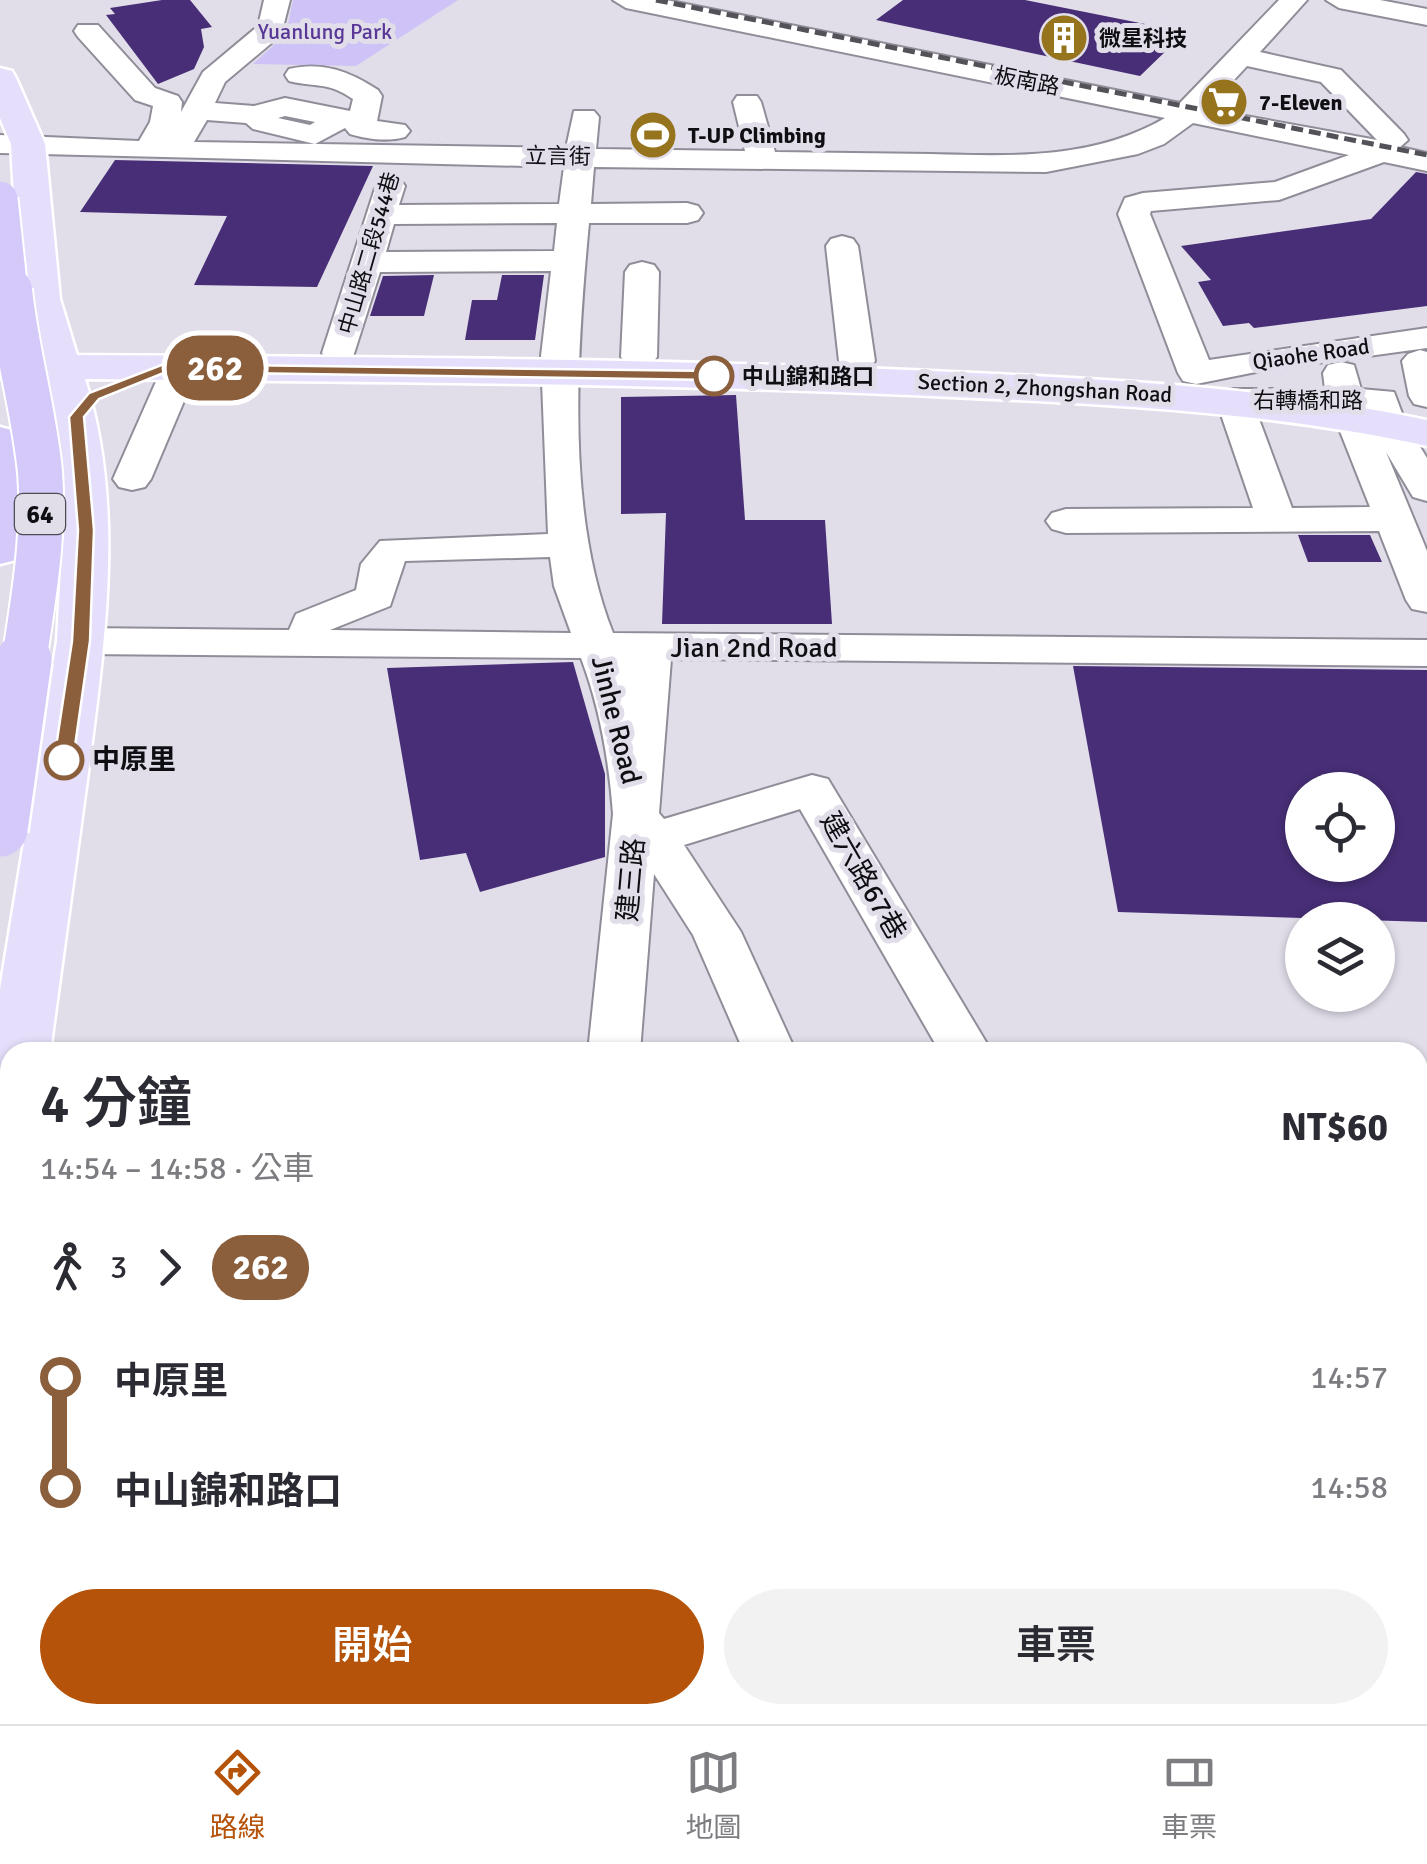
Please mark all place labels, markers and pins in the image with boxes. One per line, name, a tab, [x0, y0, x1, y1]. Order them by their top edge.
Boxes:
building icon: 微星科技	[1038, 12, 1090, 64]
place label: 微星科技	[1099, 25, 1187, 52]
supermarket icon: 7-Eleven	[1198, 76, 1250, 128]
place label: 7-Eleven	[1259, 89, 1342, 116]
sports icon: T-UP Climbing	[627, 109, 679, 161]
place label: T-UP Climbing	[688, 122, 826, 149]
marker: 中山錦和路口	[695, 357, 733, 395]
place label: 中山錦和路口	[742, 363, 874, 390]
marker: 中原里	[45, 741, 83, 779]
place label: 中原里	[92, 743, 176, 777]

